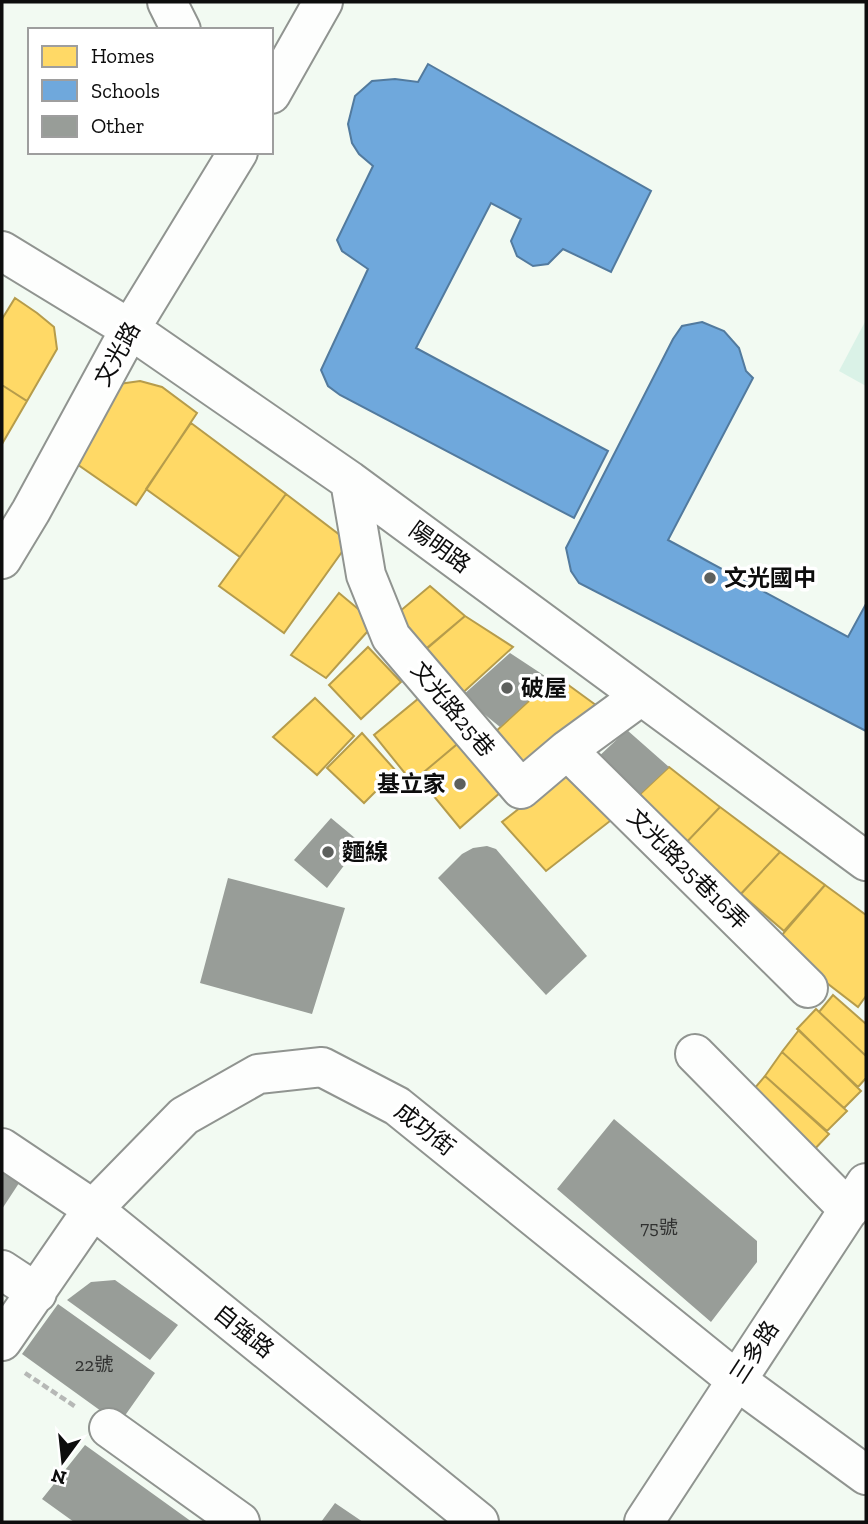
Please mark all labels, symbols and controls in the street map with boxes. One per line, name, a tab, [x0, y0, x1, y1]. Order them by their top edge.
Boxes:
legend	[28, 28, 273, 154]
text: Homes	[91, 43, 154, 68]
text: Schools	[91, 78, 160, 103]
text: Other	[91, 113, 145, 138]
street label: 文光路	[88, 317, 146, 391]
street label: 陽明路	[404, 515, 476, 579]
place label: 文光國中	[724, 564, 816, 592]
marker: 文光國中	[702, 570, 718, 586]
street label: 文光路25巷	[405, 656, 501, 762]
place label: 破屋	[521, 674, 567, 702]
marker: 破屋	[499, 680, 515, 696]
place label: 基立家	[377, 770, 446, 798]
marker: 基立家	[452, 776, 468, 792]
street label: 文光路25巷16弄	[622, 803, 754, 935]
place label: 麵線	[342, 838, 388, 866]
marker: 麵線	[320, 844, 336, 860]
street label: 成功街	[389, 1097, 461, 1161]
house number: 75號	[640, 1216, 678, 1239]
street label: 自強路	[208, 1298, 280, 1364]
street label: 三多路	[723, 1315, 785, 1389]
house number: 22號	[75, 1353, 113, 1376]
north arrow	[28, 1426, 98, 1496]
text: N	[49, 1464, 69, 1490]

